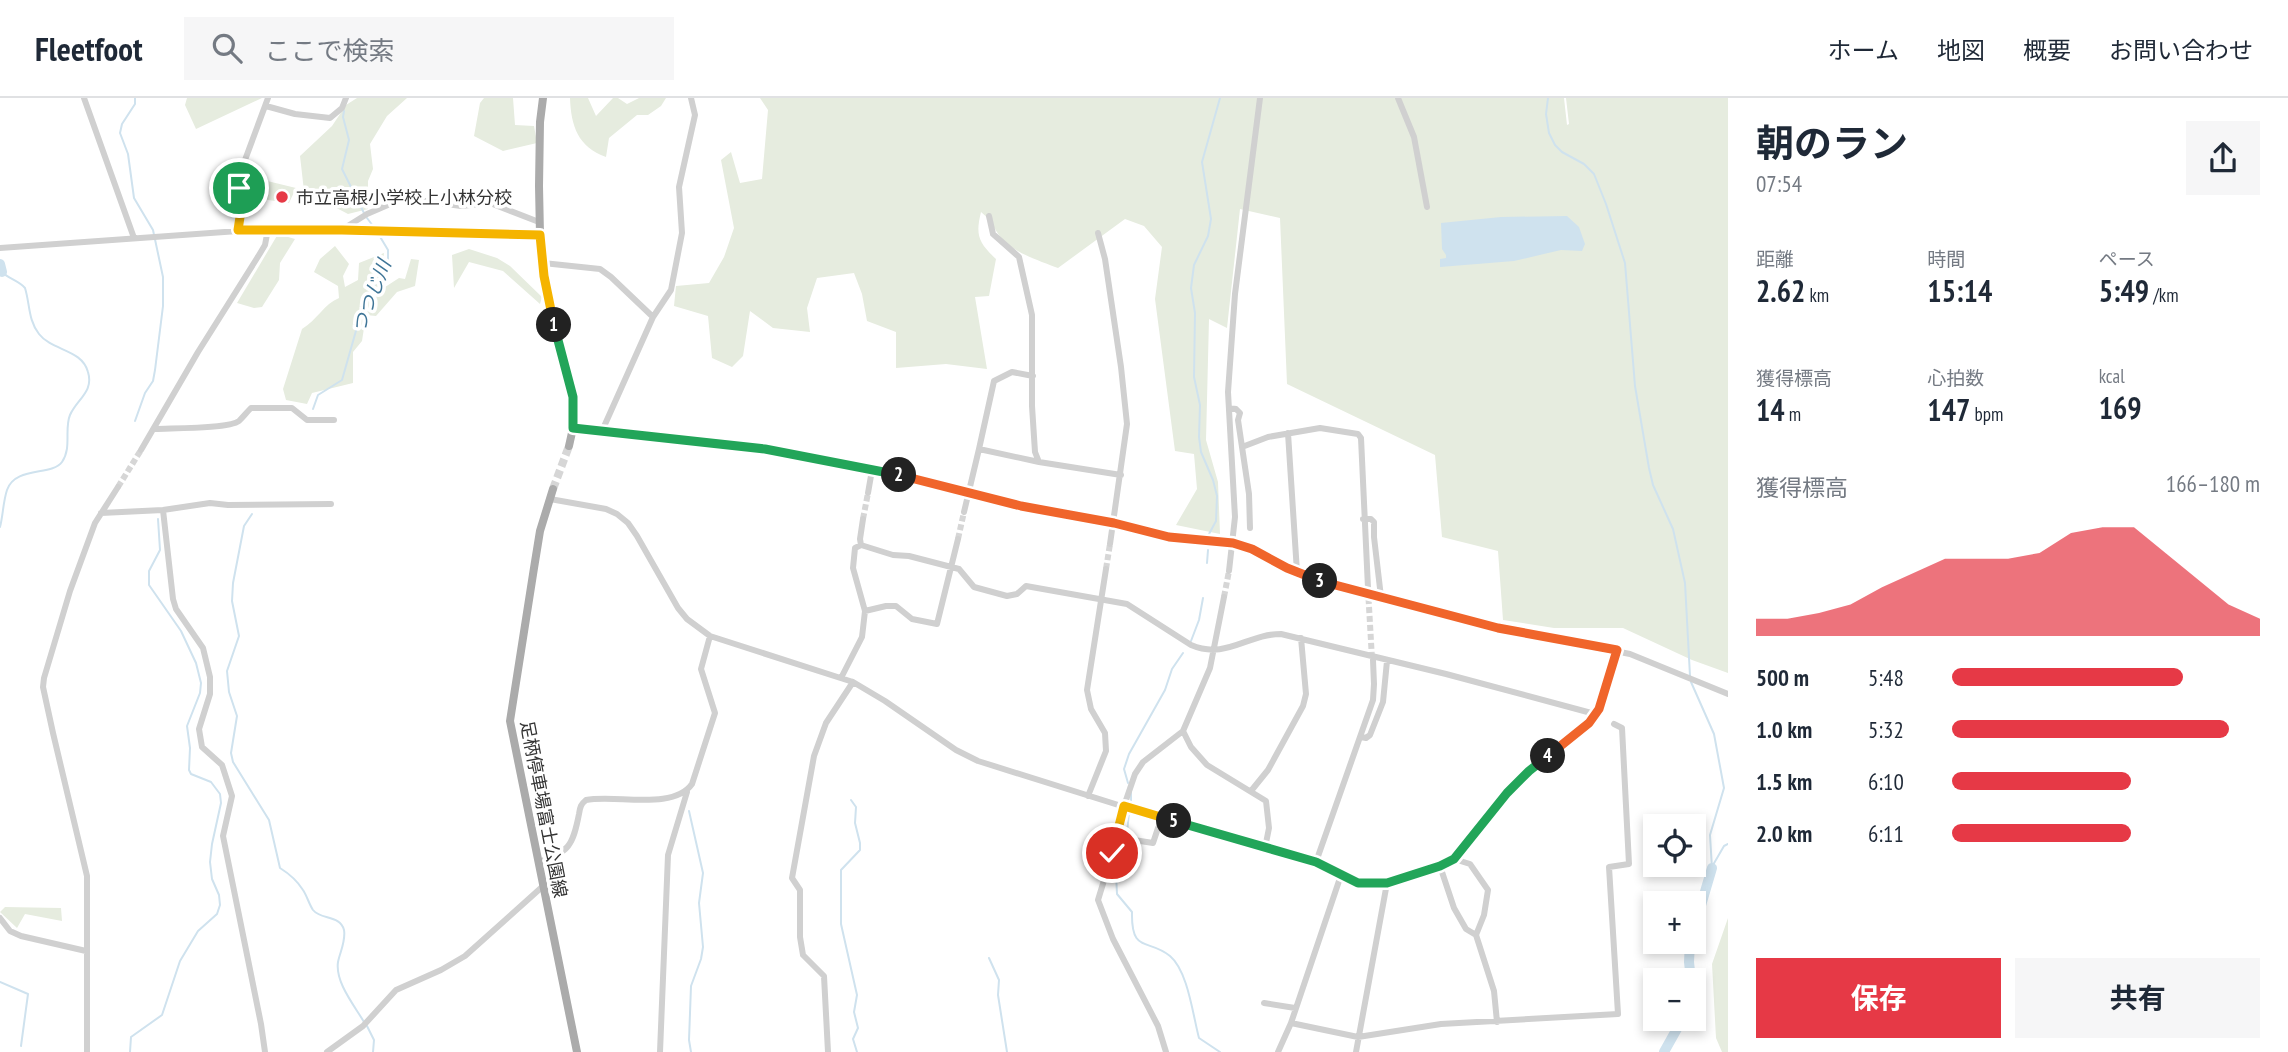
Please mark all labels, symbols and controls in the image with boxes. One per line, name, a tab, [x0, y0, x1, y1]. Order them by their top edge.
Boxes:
search box	[184, 17, 674, 80]
text: Fleetfoot	[35, 27, 142, 70]
icon: search	[208, 29, 246, 67]
text: ここで検索	[264, 34, 395, 67]
text: ホーム	[1828, 35, 1899, 66]
text: 地図	[1937, 35, 1985, 66]
text: 概要	[2023, 35, 2071, 66]
text: お問い合わせ	[2109, 35, 2253, 66]
text: 朝のラン	[1756, 118, 1908, 167]
button: share	[2186, 121, 2260, 195]
pin	[209, 158, 269, 218]
icon: arrive	[220, 169, 258, 207]
text: 07:54	[1756, 169, 1802, 198]
place label: 市立高根小学校上小林分校	[296, 186, 512, 209]
marker: 市立高根小学校上小林分校	[274, 189, 290, 205]
text: 距離	[1756, 247, 1794, 271]
text: 時間	[1927, 247, 1965, 271]
text: ペース	[2099, 247, 2155, 271]
water label: つつじ川	[346, 254, 397, 336]
text: 2.62	[1756, 271, 1805, 310]
text: 15:14	[1927, 271, 1992, 310]
text: 5:49	[2099, 271, 2149, 310]
text: km	[1805, 283, 1829, 307]
text: /km	[2149, 283, 2179, 307]
pin: 1	[536, 308, 572, 342]
text: 1	[549, 312, 558, 336]
text: kcal	[2099, 364, 2125, 388]
text: 獲得標高	[1756, 366, 1832, 390]
text: 心拍数	[1927, 366, 1984, 390]
text: 169	[2099, 388, 2142, 427]
text: 14	[1756, 390, 1785, 429]
text: 147	[1927, 390, 1970, 429]
text: m	[1785, 402, 1801, 426]
text: bpm	[1970, 402, 2003, 426]
pin: 2	[881, 458, 916, 492]
text: 2	[894, 462, 903, 486]
text: 166–180 m	[2166, 469, 2260, 498]
text: 獲得標高	[1756, 473, 1848, 502]
pin: 3	[1302, 564, 1338, 598]
text: 3	[1315, 568, 1324, 592]
text: 500 m	[1756, 663, 1809, 692]
text: 5:48	[1868, 663, 1904, 692]
text: 1.0 km	[1756, 715, 1812, 744]
text: 5:32	[1868, 715, 1904, 744]
street label: 足柄停車場富士公園線	[516, 718, 572, 900]
pin: 4	[1530, 738, 1566, 774]
text: 4	[1543, 743, 1552, 767]
text: 1.5 km	[1756, 767, 1812, 796]
text: 6:10	[1868, 767, 1904, 796]
pin: 5	[1156, 804, 1192, 838]
text: 5	[1169, 808, 1178, 832]
map controls	[1643, 814, 1706, 1031]
button: locate	[1643, 814, 1706, 877]
text: 2.0 km	[1756, 819, 1812, 848]
text: 6:11	[1868, 819, 1904, 848]
pin	[1082, 823, 1142, 883]
icon: check	[1093, 834, 1131, 872]
button: +	[1643, 891, 1706, 954]
button: 保存	[1756, 958, 2001, 1038]
button: 共有	[2015, 958, 2260, 1038]
button: −	[1643, 968, 1706, 1031]

